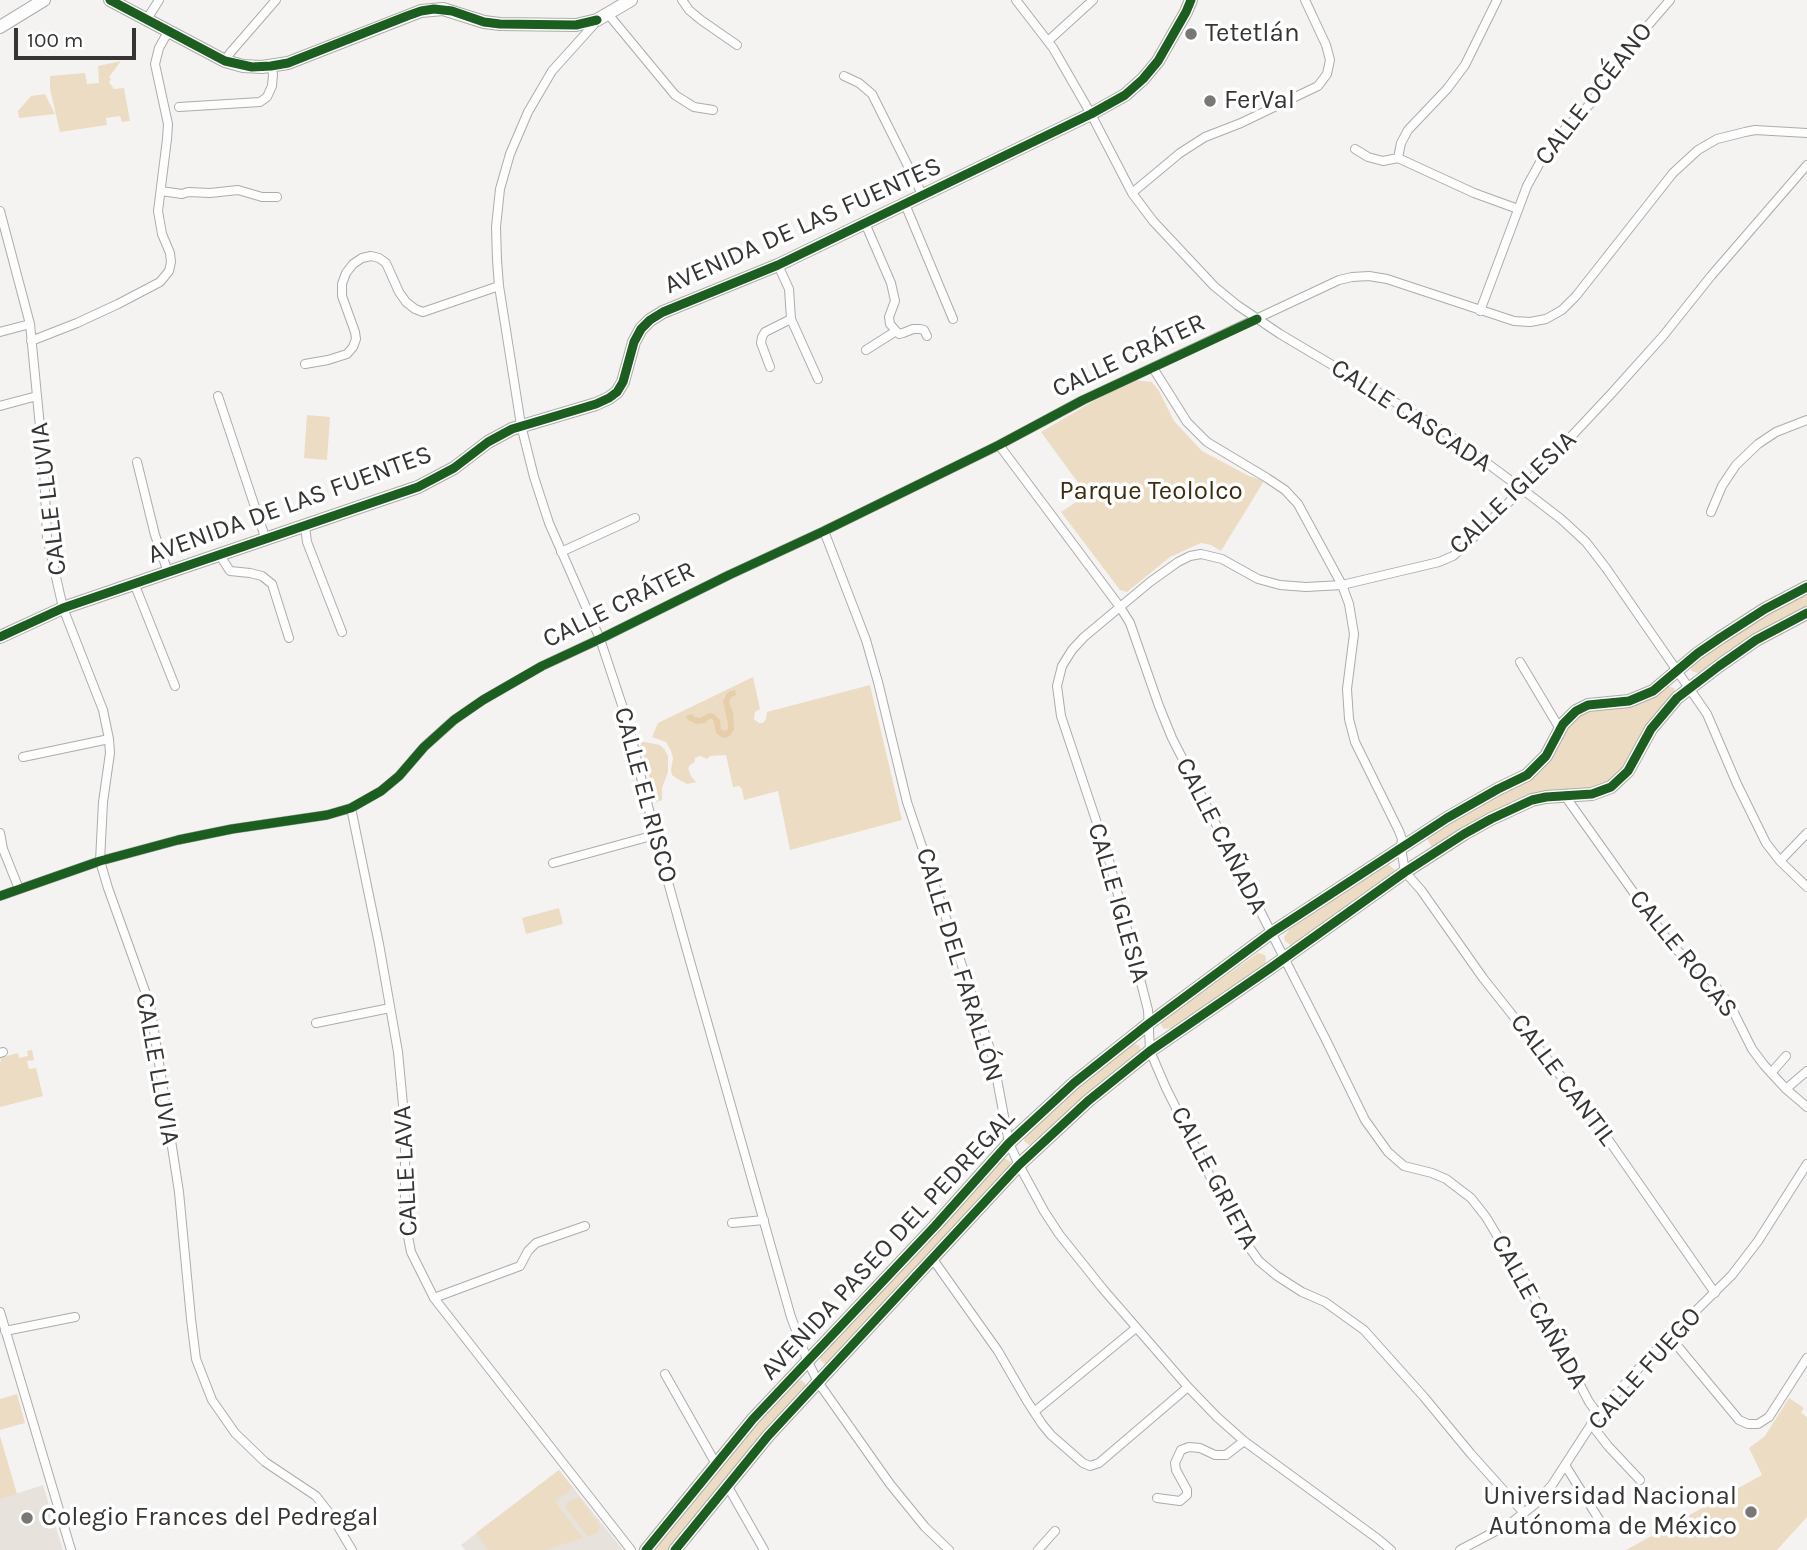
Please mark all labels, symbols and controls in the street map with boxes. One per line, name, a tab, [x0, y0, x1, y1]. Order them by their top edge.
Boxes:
scale bar	[18, 14, 140, 58]
street label: CALLE OCÉANO	[1529, 16, 1659, 172]
place label: Tetetlán	[1205, 18, 1300, 50]
marker: Tetetlán	[1183, 26, 1199, 42]
text: 100 m	[27, 28, 84, 52]
place label: FerVal	[1224, 85, 1295, 117]
marker: FerVal	[1202, 93, 1218, 109]
street label: AVENIDA DE LAS FUENTES	[660, 151, 946, 301]
street label: CALLE CRÁTER	[1048, 307, 1210, 405]
street label: CALLE CASCADA	[1325, 352, 1497, 480]
street label: CALLE LLUVIA	[24, 421, 74, 577]
street label: CALLE IGLESIA	[1443, 425, 1583, 561]
street label: AVENIDA DE LAS FUENTES	[144, 439, 436, 571]
park label: Parque Teololco	[1059, 476, 1243, 508]
street label: CALLE CRÁTER	[538, 555, 700, 655]
street label: CALLE EL RISCO	[607, 704, 683, 886]
street label: CALLE CAÑADA	[1168, 752, 1274, 920]
street label: CALLE IGLESIA	[1080, 820, 1156, 986]
street label: CALLE DEL FARALLÓN	[909, 844, 1009, 1086]
street label: CALLE ROCAS	[1622, 884, 1744, 1024]
street label: CALLE LLUVIA	[128, 990, 186, 1148]
street label: CALLE CANTIL	[1503, 1008, 1623, 1152]
street label: CALLE GRIETA	[1163, 1101, 1265, 1255]
street label: AVENIDA PASEO DEL PEDREGAL	[754, 1103, 1022, 1387]
street label: CALLE LAVA	[387, 1105, 425, 1237]
street label: CALLE CAÑADA	[1484, 1229, 1594, 1395]
street label: CALLE FUEGO	[1582, 1301, 1708, 1437]
place label: Universidad Nacional Autónoma de México	[1483, 1481, 1737, 1542]
place label: Colegio Frances del Pedregal	[41, 1502, 379, 1534]
marker: Universidad Nacional Autónoma de México	[1743, 1504, 1759, 1520]
marker: Colegio Frances del Pedregal	[19, 1510, 35, 1526]

